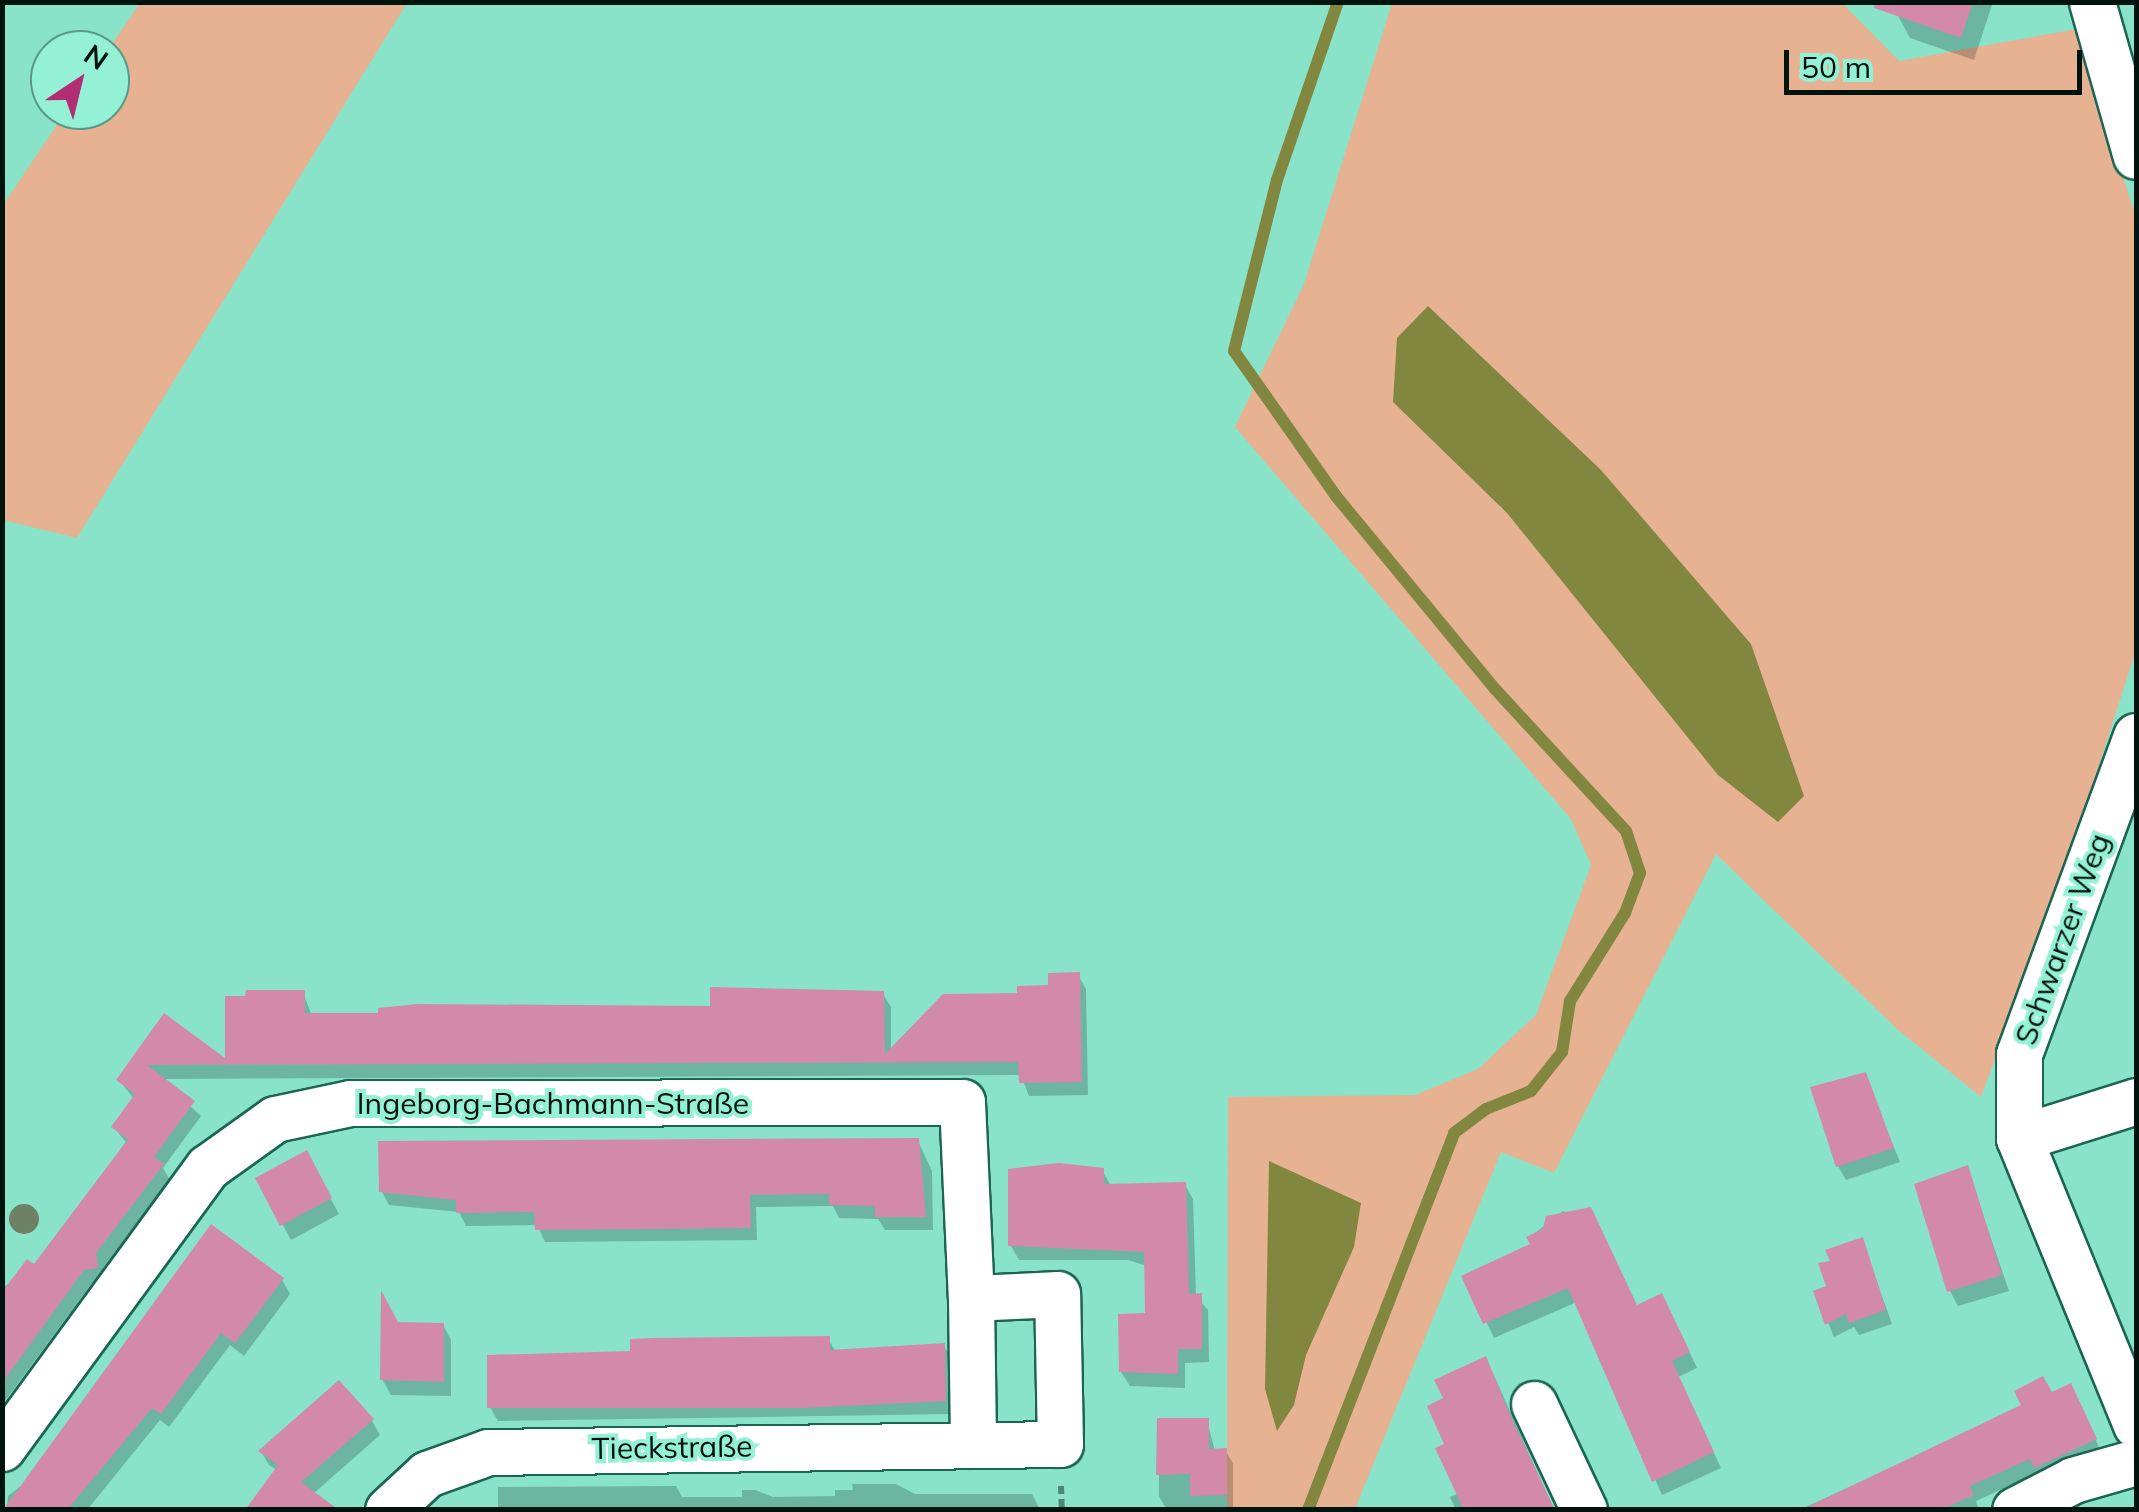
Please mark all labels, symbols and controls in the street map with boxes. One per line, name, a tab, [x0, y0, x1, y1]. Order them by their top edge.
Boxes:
north arrow	[30, 30, 130, 130]
scale bar	[1789, 30, 2086, 92]
text: N	[78, 36, 115, 77]
text: 50 m	[1801, 48, 1871, 86]
street label: Schwarzer Weg	[2007, 829, 2117, 1049]
street label: Ingeborg-Bachmann-Straße	[357, 1085, 749, 1121]
street label: Tieckstraße	[591, 1428, 753, 1466]

